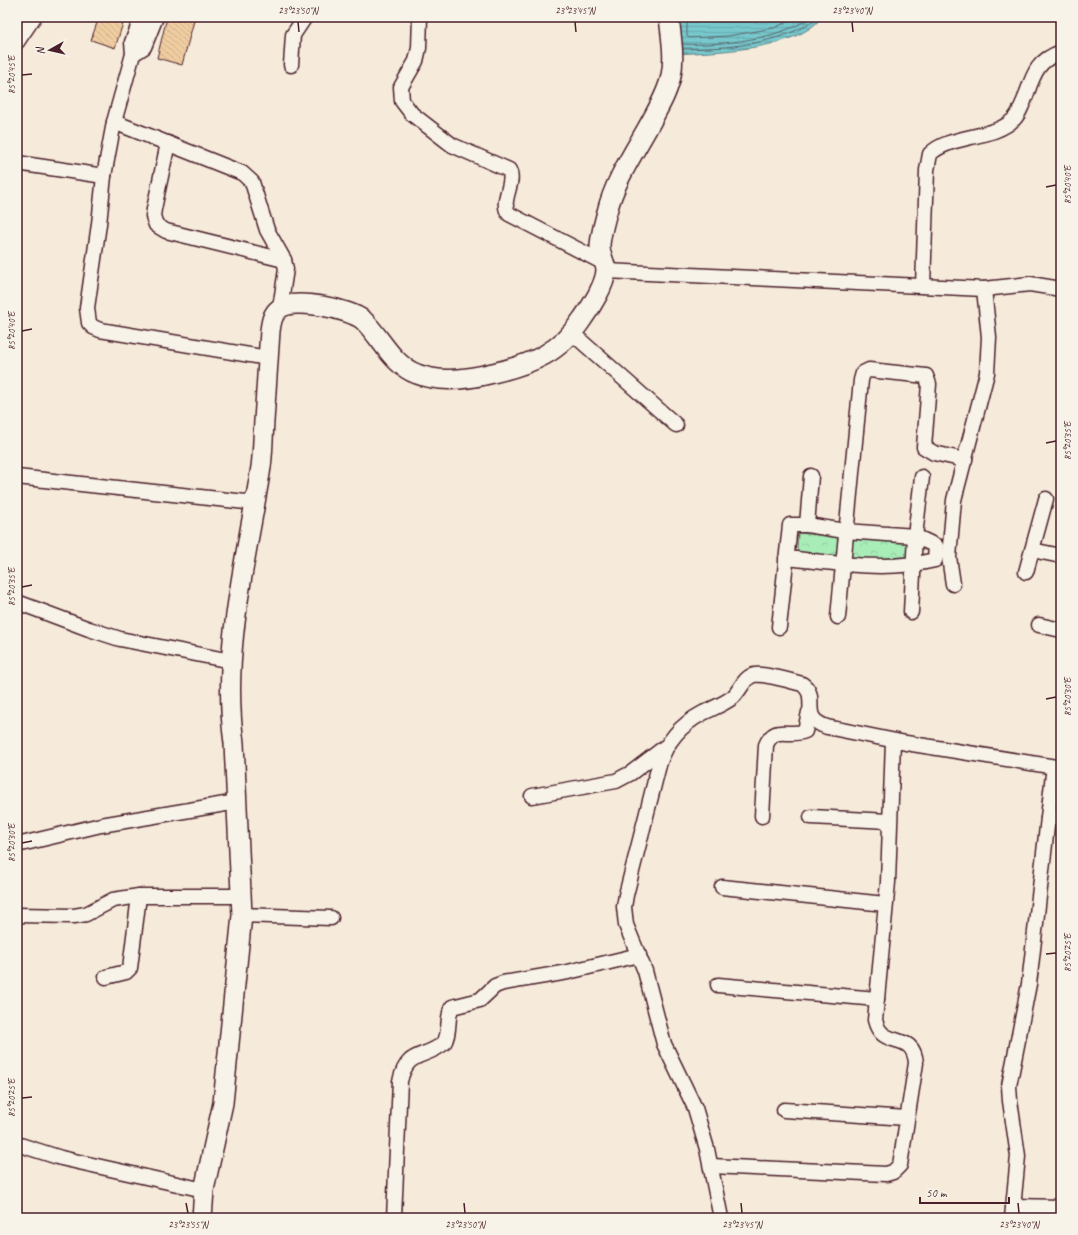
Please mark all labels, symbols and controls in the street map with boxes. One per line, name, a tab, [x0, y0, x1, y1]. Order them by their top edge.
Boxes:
text: 23°23'50"N	[278, 4, 320, 17]
text: 23°23'45"N	[555, 4, 597, 17]
text: 23°23'40"N	[832, 4, 874, 17]
north arrow	[30, 30, 70, 70]
text: N	[32, 45, 48, 56]
text: 85°20'45"E	[5, 54, 18, 94]
text: 85°20'40"E	[1061, 164, 1074, 204]
text: 85°20'40"E	[5, 310, 18, 350]
text: 85°20'35"E	[1061, 420, 1074, 460]
text: 85°20'35"E	[5, 566, 18, 606]
text: 85°20'30"E	[1061, 676, 1074, 716]
text: 85°20'30"E	[5, 822, 18, 862]
text: 85°20'25"E	[1061, 932, 1074, 972]
text: 85°20'25"E	[5, 1077, 18, 1117]
scale bar	[920, 1179, 1009, 1205]
text: 50 m	[926, 1185, 948, 1201]
text: 23°23'55"N	[168, 1218, 210, 1231]
text: 23°23'50"N	[445, 1218, 487, 1231]
text: 23°23'45"N	[722, 1218, 764, 1231]
text: 23°23'40"N	[999, 1218, 1041, 1231]

